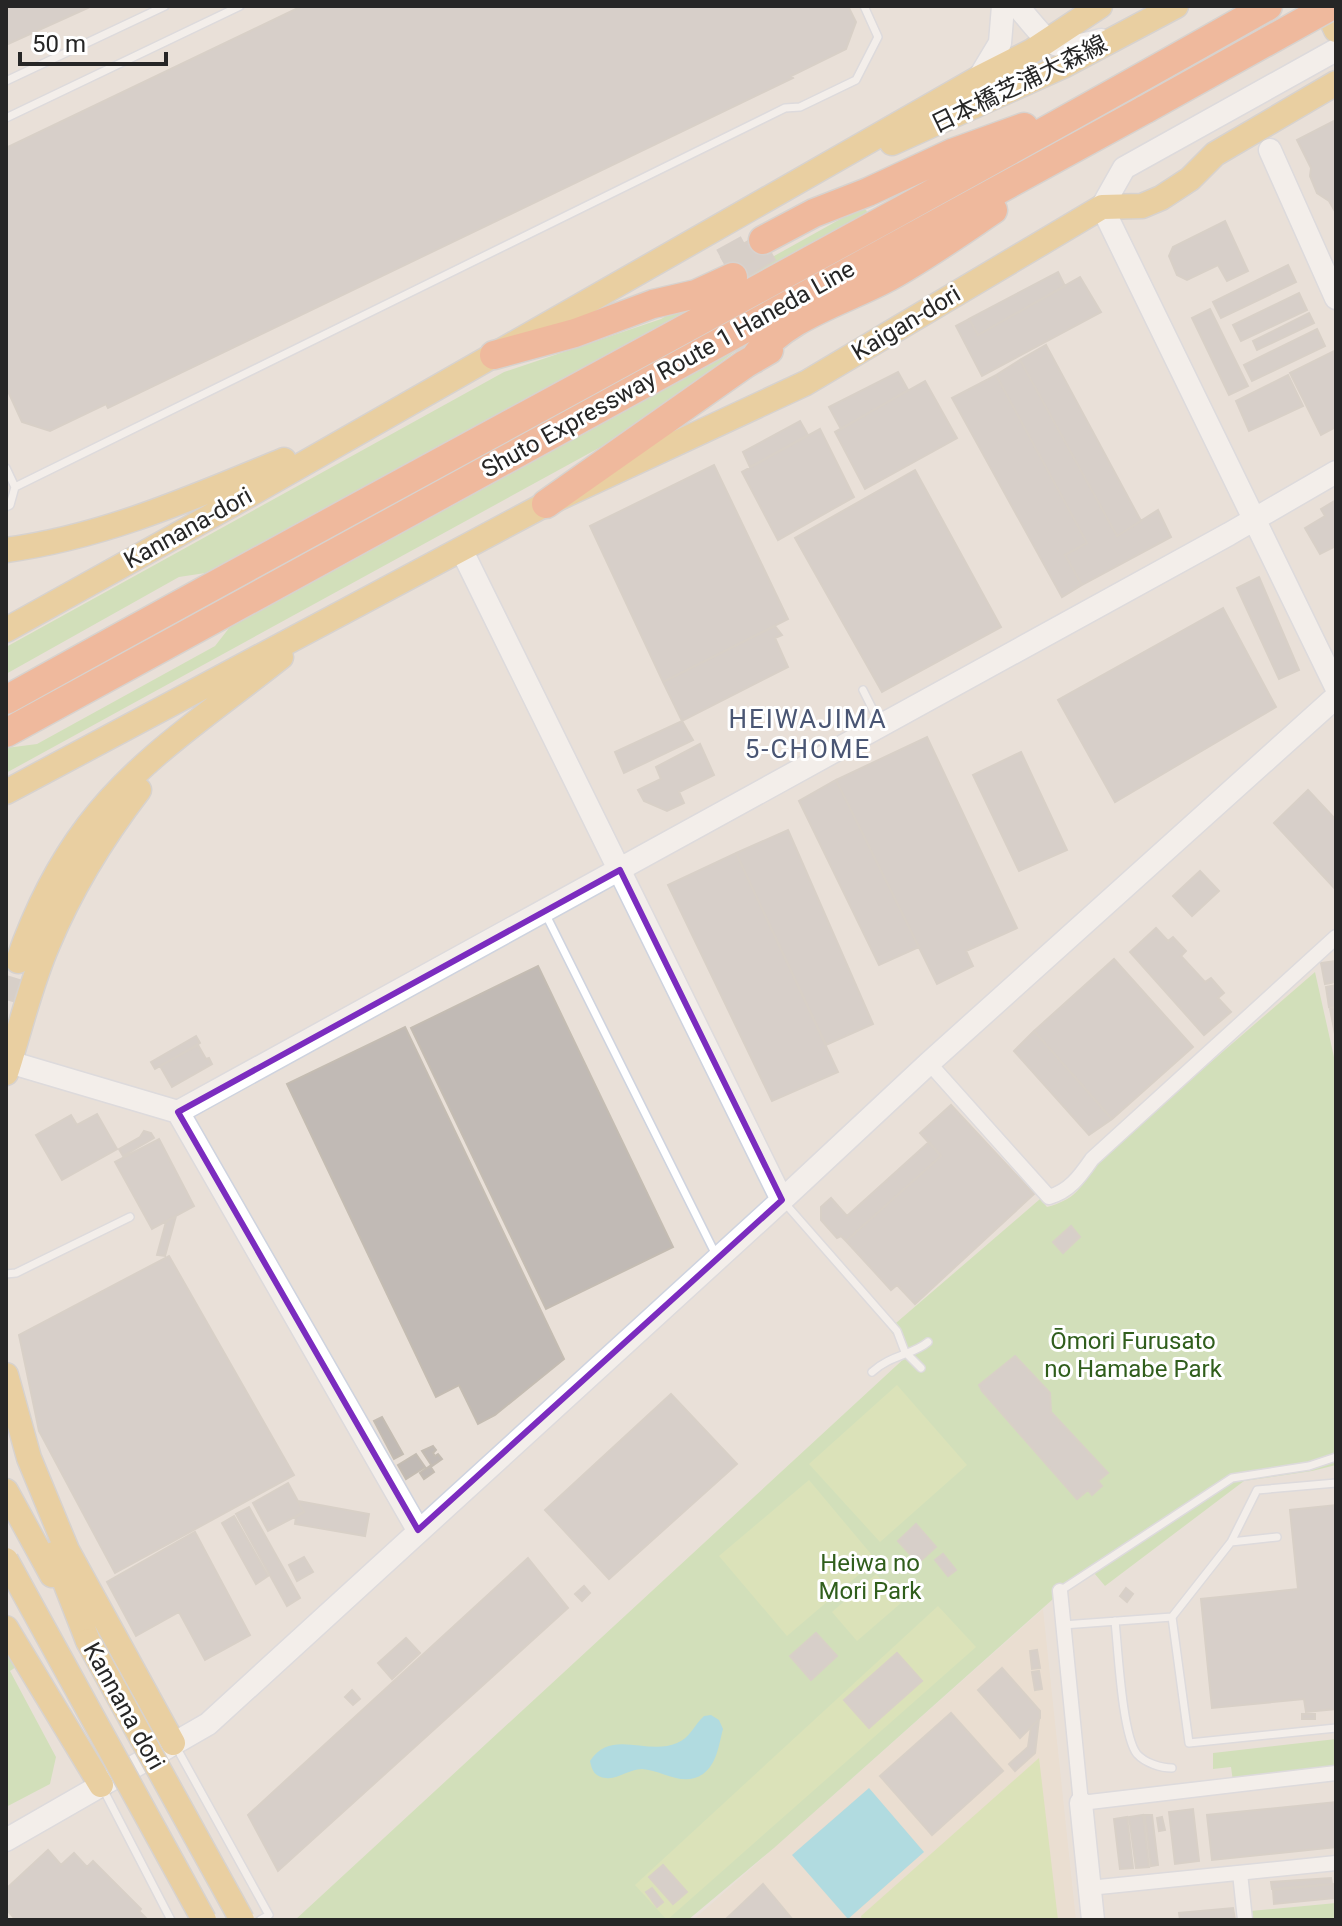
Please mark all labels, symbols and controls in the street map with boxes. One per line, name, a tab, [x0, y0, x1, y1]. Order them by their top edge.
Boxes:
scale bar	[20, 16, 166, 66]
street label: 日本橋芝浦大森線	[927, 29, 1111, 139]
text: 50 m	[32, 30, 86, 58]
street label: Shuto Expressway Route 1 Haneda Line	[477, 255, 859, 483]
street label: Kaigan-dori	[847, 280, 965, 366]
street label: Kannana-dori	[119, 481, 257, 575]
district label: HEIWAJIMA 5-CHOME	[728, 704, 888, 764]
park label: Ōmori Furusato no Hamabe Park	[1044, 1327, 1223, 1383]
park label: Heiwa no Mori Park	[819, 1549, 922, 1605]
street label: Kannana dori	[78, 1637, 170, 1775]

